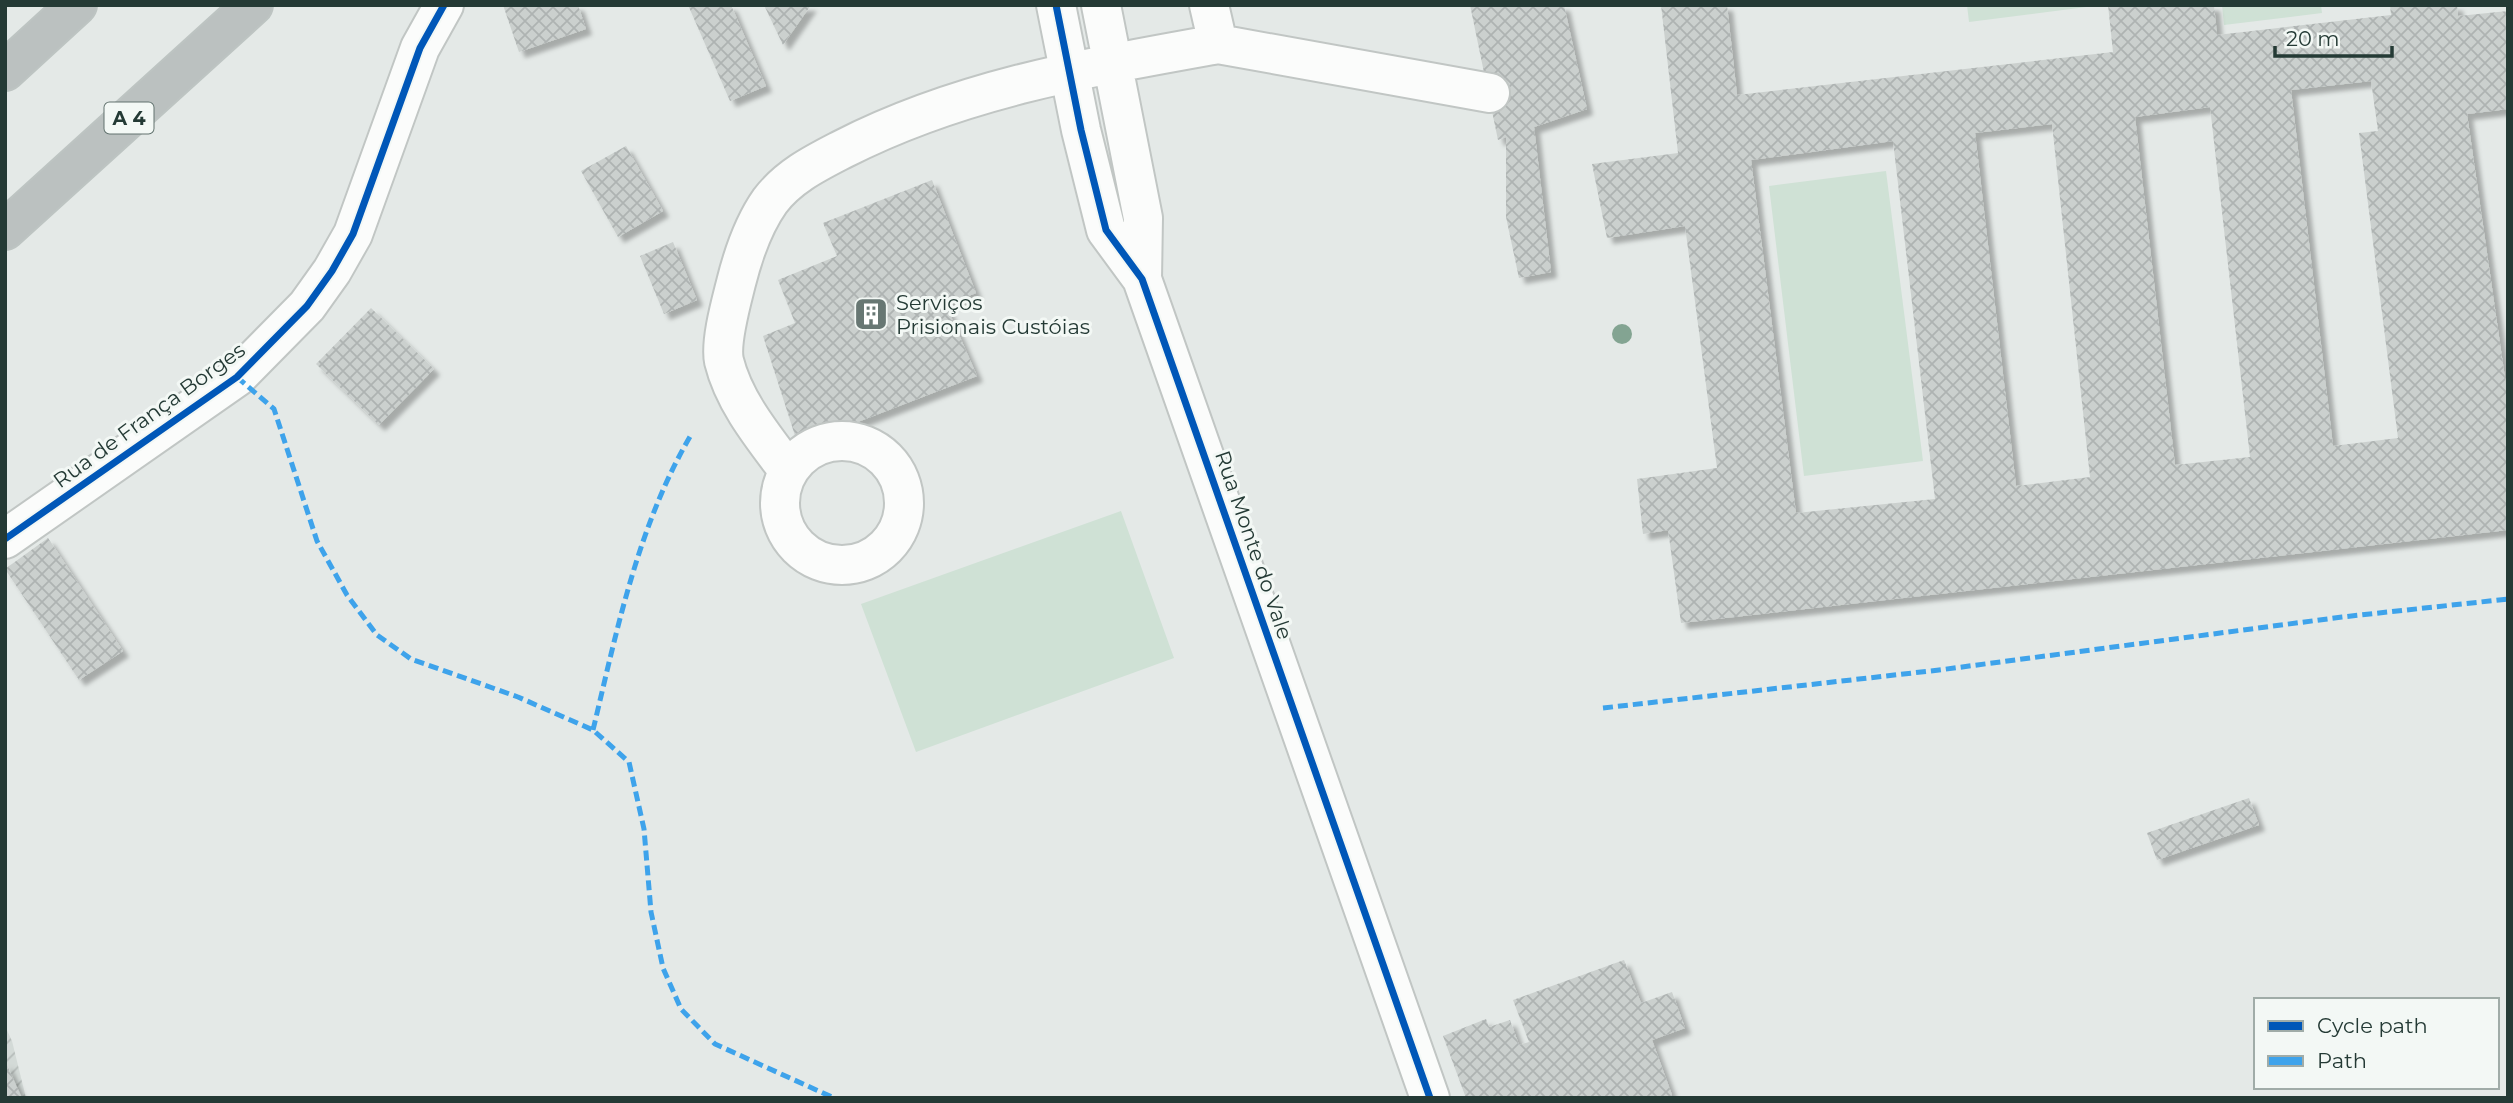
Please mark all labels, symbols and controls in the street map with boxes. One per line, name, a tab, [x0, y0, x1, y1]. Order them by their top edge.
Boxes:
scale bar	[2275, 14, 2392, 58]
text: 20 m	[2286, 26, 2340, 51]
road number: A 4	[104, 102, 154, 134]
place label: Serviços Prisionais Custóias	[896, 290, 1090, 339]
building icon: Serviços Prisionais Custóias	[852, 295, 890, 333]
street label: Rua de França Borges	[48, 337, 250, 493]
street label: Rua Monte do Vale	[1210, 447, 1298, 643]
legend	[2254, 998, 2499, 1089]
text: Cycle path	[2317, 1013, 2428, 1038]
text: Path	[2317, 1048, 2367, 1073]

